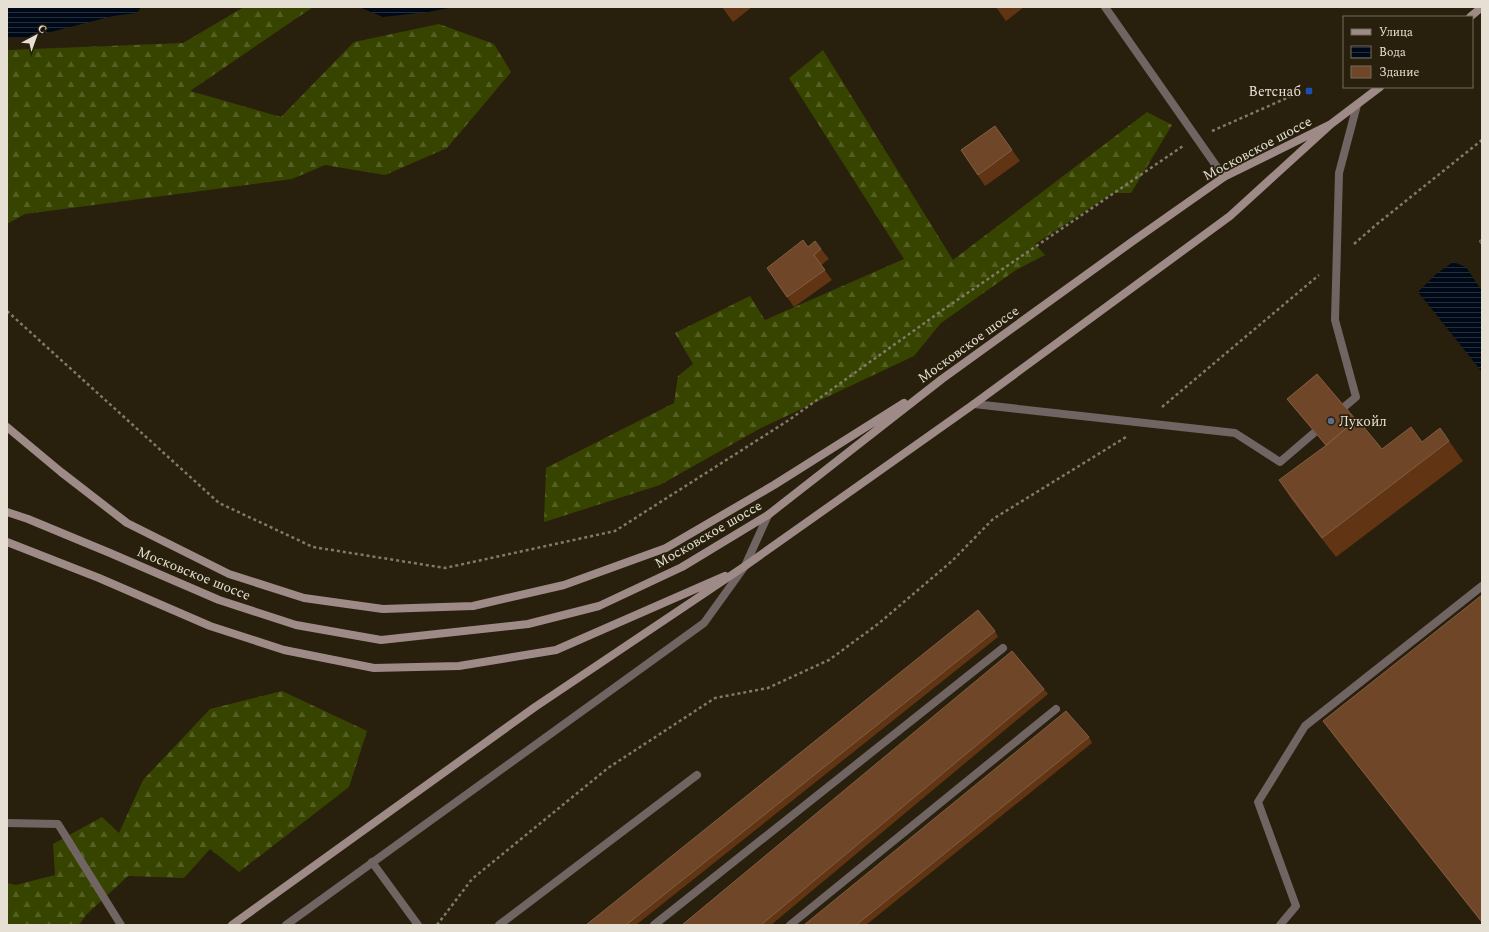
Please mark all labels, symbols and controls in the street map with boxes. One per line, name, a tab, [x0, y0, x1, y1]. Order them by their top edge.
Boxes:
north arrow	[16, 16, 56, 56]
legend	[1343, 16, 1473, 88]
text: С	[34, 20, 51, 38]
text: Улица	[1379, 23, 1413, 42]
text: Вода	[1379, 43, 1406, 62]
text: Здание	[1379, 63, 1419, 82]
place label: Ветснаб	[1249, 81, 1301, 102]
marker: Ветснаб	[1304, 86, 1314, 96]
street label: Московское шоссе	[1199, 111, 1316, 186]
street label: Московское шоссе	[913, 300, 1024, 388]
place label: Лукойл	[1339, 411, 1387, 432]
marker: Лукойл	[1326, 416, 1336, 426]
street label: Московское шоссе	[651, 495, 766, 574]
street label: Московское шоссе	[134, 541, 254, 606]

